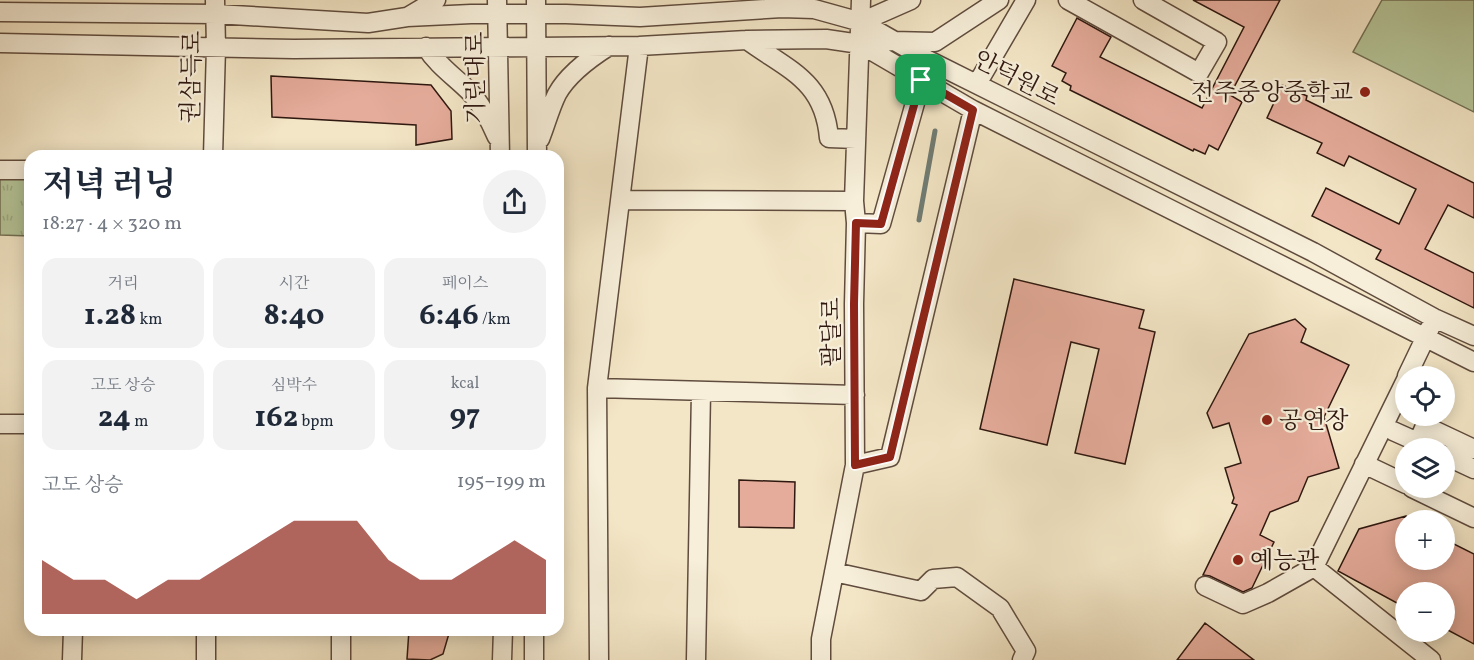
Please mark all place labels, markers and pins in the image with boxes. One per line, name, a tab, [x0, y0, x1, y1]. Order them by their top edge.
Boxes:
pin	[895, 54, 946, 105]
place label: 전주중앙중학교	[1191, 77, 1353, 111]
marker: 전주중앙중학교	[1358, 85, 1372, 99]
place label: 공연장	[1279, 405, 1349, 439]
marker: 공연장	[1260, 413, 1274, 427]
place label: 예능관	[1250, 545, 1320, 579]
marker: 예능관	[1231, 553, 1245, 567]

